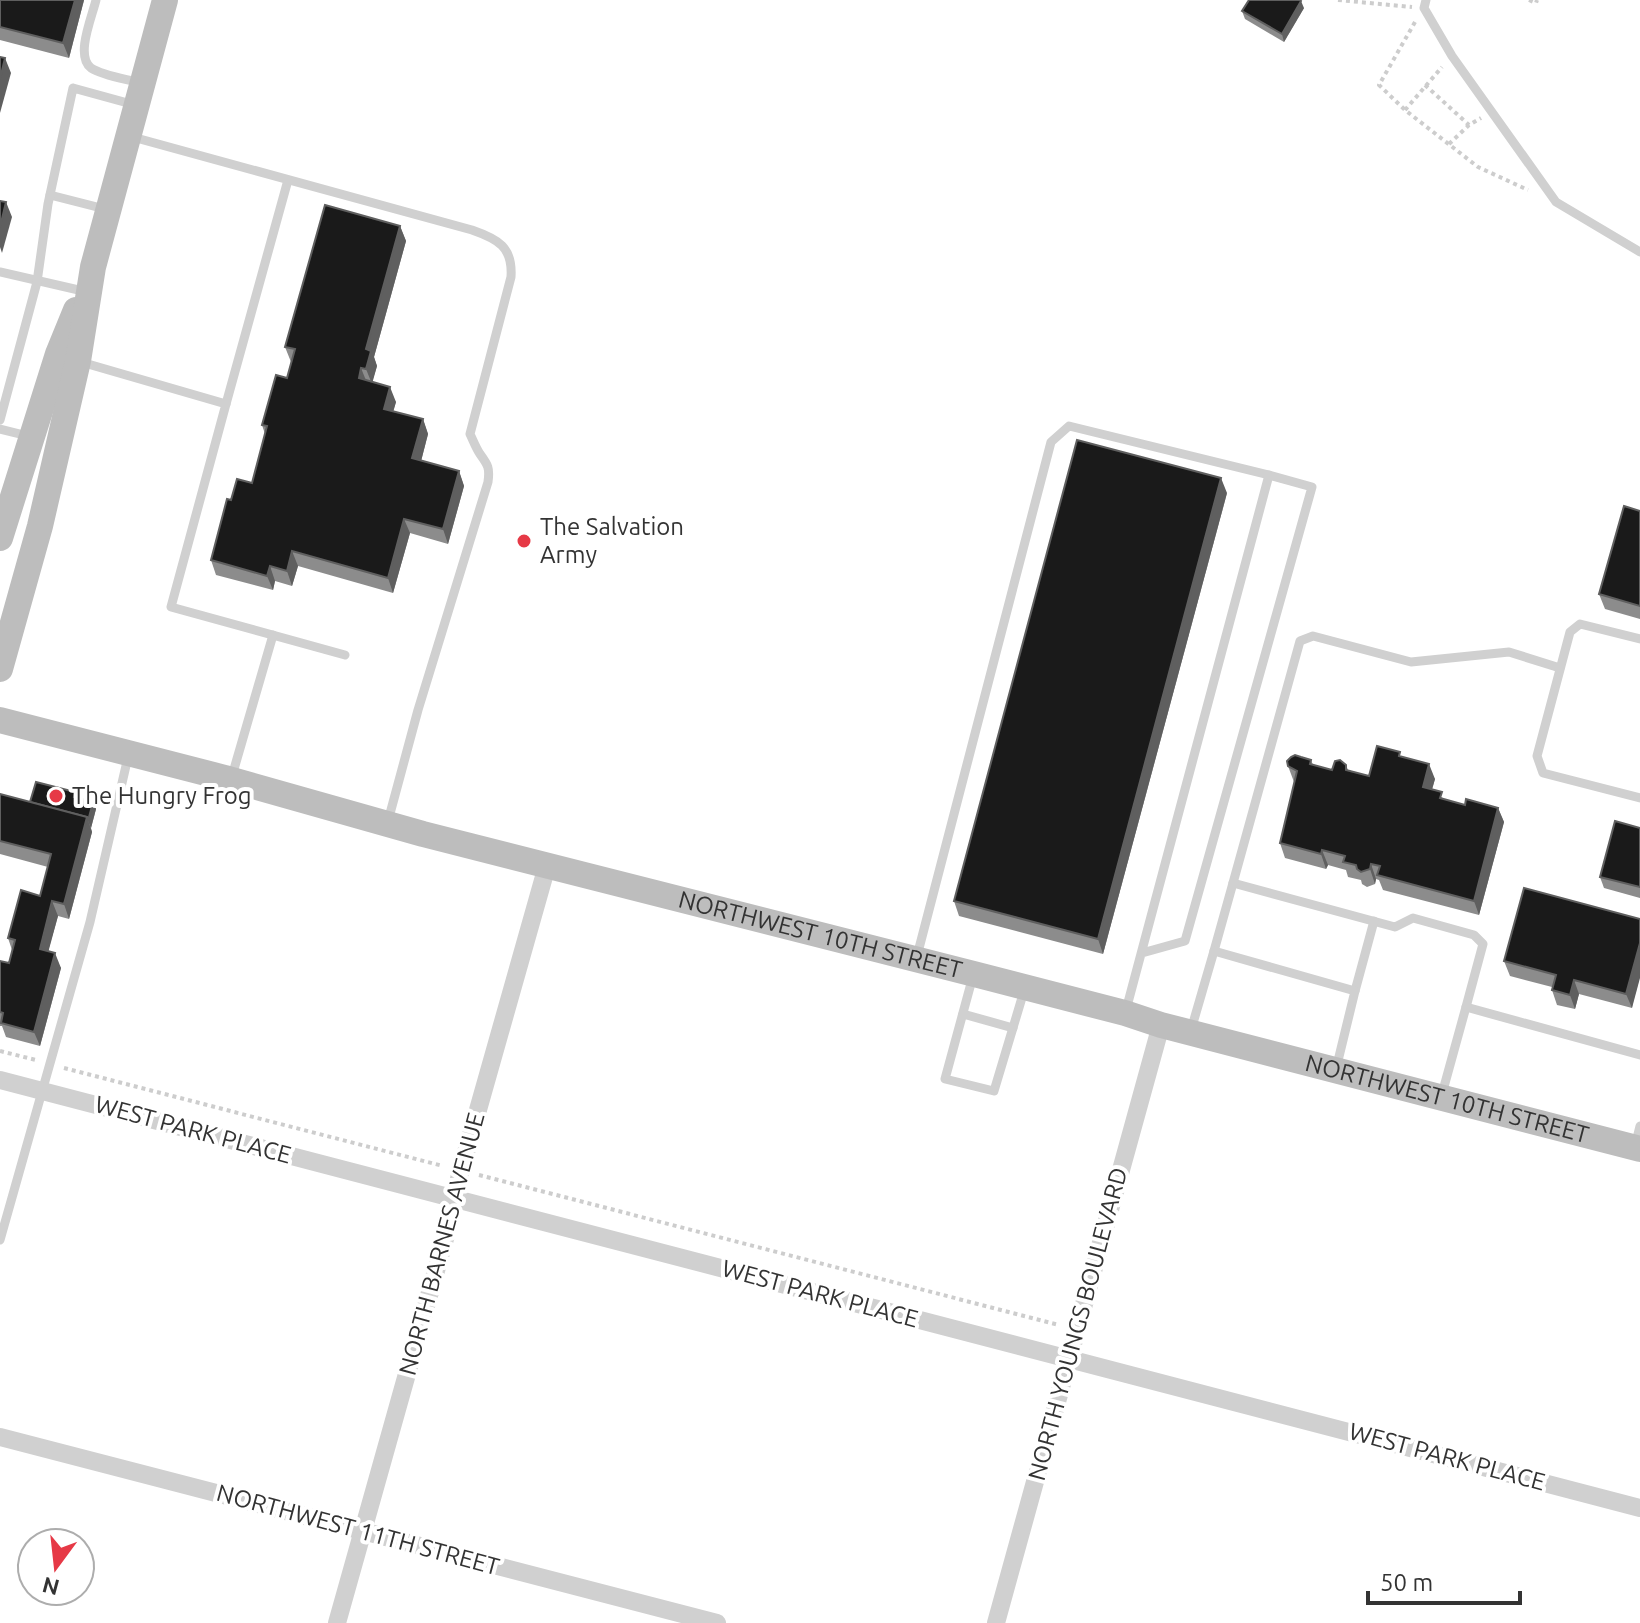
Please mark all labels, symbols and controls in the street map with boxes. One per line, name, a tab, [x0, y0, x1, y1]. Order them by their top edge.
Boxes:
place label: The Salvation Army	[540, 513, 684, 568]
marker: The Salvation Army	[515, 532, 533, 550]
place label: The Hungry Frog	[72, 782, 252, 809]
marker: The Hungry Frog	[47, 787, 65, 805]
street label: NORTHWEST 10TH STREET	[676, 885, 965, 983]
street label: NORTHWEST 10TH STREET	[1303, 1049, 1592, 1148]
street label: WEST PARK PLACE	[92, 1090, 294, 1169]
street label: NORTH BARNES AVENUE	[393, 1110, 490, 1378]
street label: NORTH YOUNGS BOULEVARD	[1023, 1164, 1132, 1483]
street label: WEST PARK PLACE	[719, 1254, 921, 1333]
street label: WEST PARK PLACE	[1346, 1417, 1548, 1496]
street label: NORTHWEST 11TH STREET	[214, 1479, 502, 1580]
north arrow	[16, 1527, 96, 1607]
scale bar	[1368, 1555, 1520, 1605]
text: 50 m	[1380, 1569, 1433, 1596]
text: N	[40, 1573, 62, 1601]

